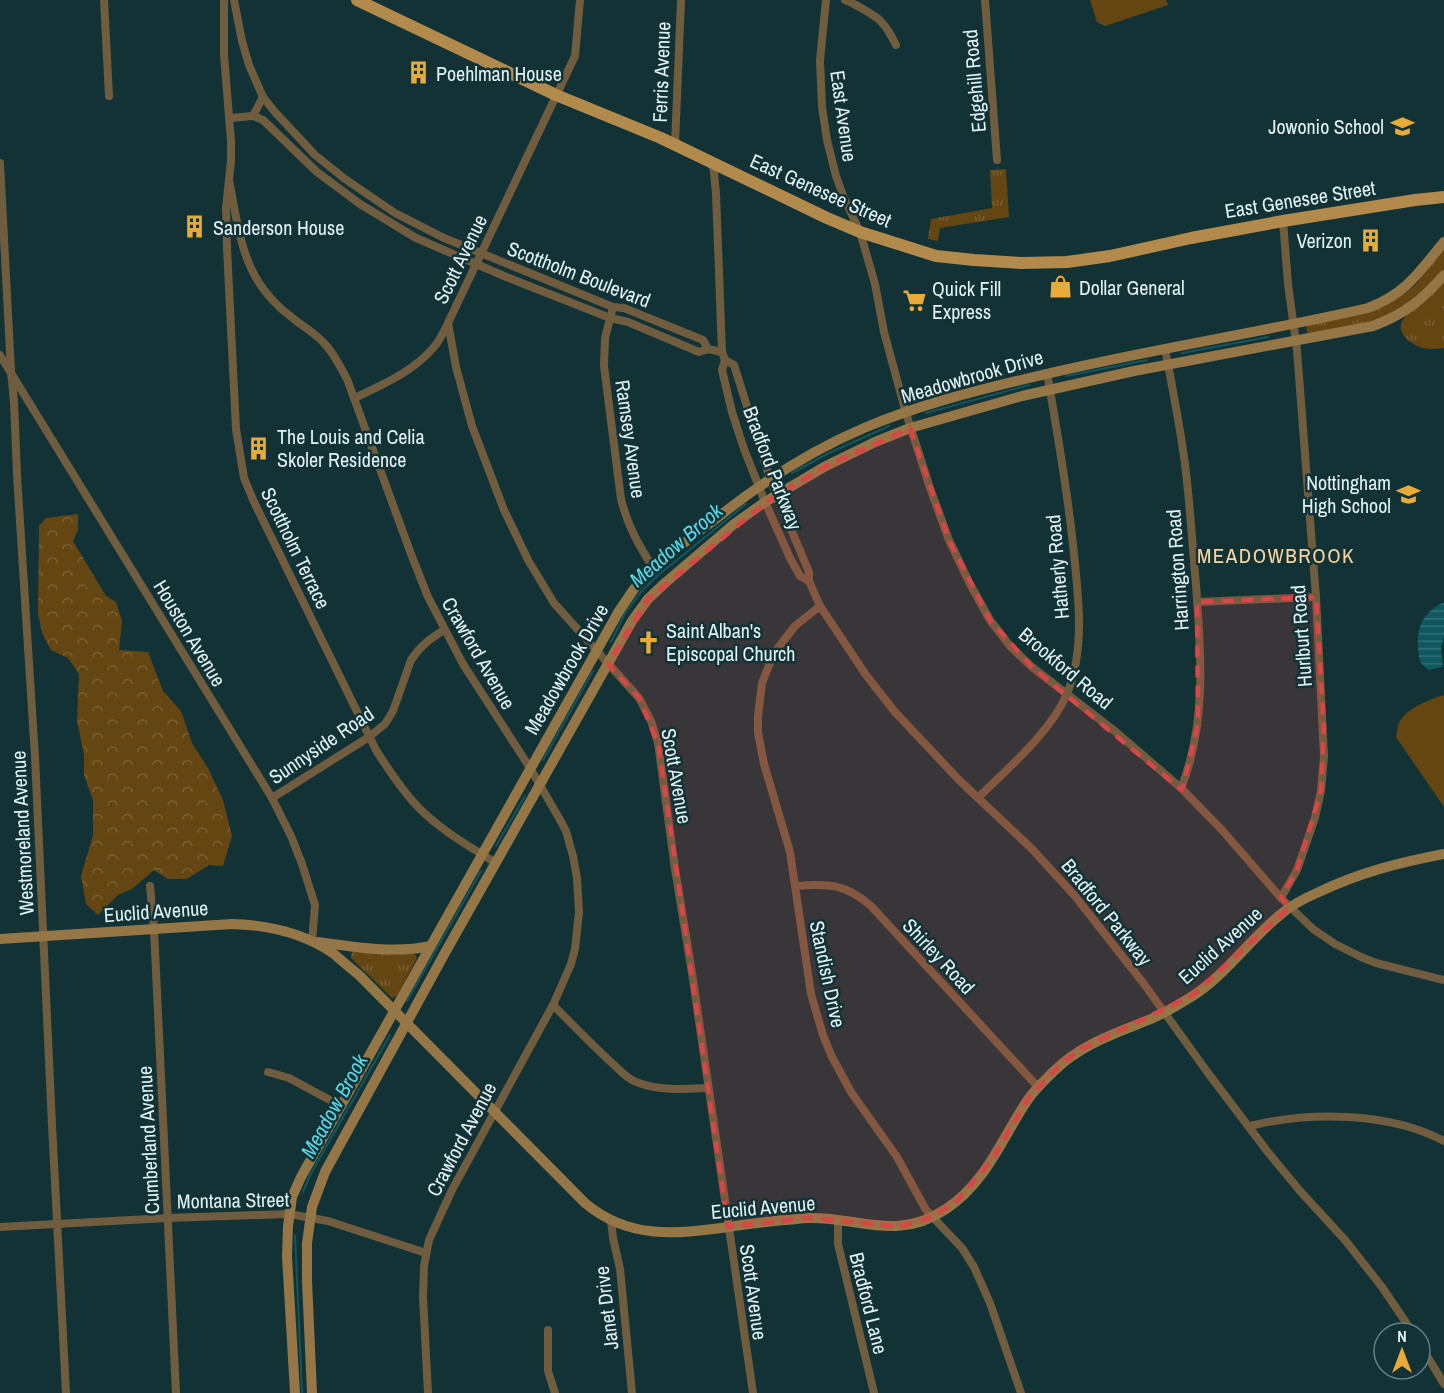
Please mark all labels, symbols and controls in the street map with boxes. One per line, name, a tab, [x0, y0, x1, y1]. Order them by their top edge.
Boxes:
street label: Ferris Avenue	[646, 21, 676, 123]
street label: Edgehill Road	[956, 29, 992, 133]
building icon: Poehlman House	[405, 60, 431, 86]
place label: Poehlman House	[436, 60, 562, 87]
street label: East Avenue	[824, 69, 864, 163]
place label: Jowonio School	[1268, 113, 1384, 140]
school or university icon: Jowonio School	[1389, 113, 1415, 139]
street label: East Genesee Street	[746, 147, 896, 233]
street label: East Genesee Street	[1223, 174, 1378, 224]
street label: Scott Avenue	[427, 210, 493, 308]
building icon: Sanderson House	[182, 214, 208, 240]
place label: Sanderson House	[213, 214, 344, 241]
place label: Verizon	[1296, 227, 1352, 254]
building icon: Verizon	[1357, 227, 1383, 253]
street label: Scottholm Boulevard	[504, 234, 654, 314]
shop icon: Dollar General	[1048, 274, 1074, 300]
place label: Dollar General	[1079, 274, 1185, 301]
place label: Quick Fill Express	[932, 275, 1001, 325]
supermarket icon: Quick Fill Express	[901, 287, 927, 313]
street label: Meadowbrook Drive	[898, 343, 1046, 409]
street label: Ramsey Avenue	[609, 378, 653, 500]
street label: Bradford Parkway	[737, 402, 809, 534]
place label: The Louis and Celia Skoler Residence	[277, 423, 425, 473]
building icon: The Louis and Celia Skoler Residence	[246, 435, 272, 461]
place label: Nottingham High School	[1302, 469, 1391, 519]
school or university icon: Nottingham High School	[1396, 481, 1422, 507]
street label: Scottholm Terrace	[255, 483, 337, 613]
water label: Meadow Brook	[623, 495, 730, 594]
street label: Harrington Road	[1159, 509, 1195, 631]
street label: Hatherly Road	[1039, 514, 1075, 620]
district label: MEADOWBROOK	[1197, 541, 1355, 570]
street label: Houston Avenue	[148, 575, 232, 691]
street label: Hurlburt Road	[1284, 584, 1318, 688]
street label: Crawford Avenue	[436, 592, 522, 714]
street label: Meadowbrook Drive	[518, 599, 614, 739]
place label: Saint Alban's Episcopal Church	[666, 617, 795, 667]
street label: Brookford Road	[1013, 621, 1119, 715]
church icon: Saint Alban's Episcopal Church	[635, 629, 661, 655]
street label: Sunnyside Road	[263, 700, 379, 790]
street label: Scott Avenue	[655, 726, 699, 826]
street label: Westmoreland Avenue	[4, 750, 40, 916]
street label: Bradford Parkway	[1055, 853, 1159, 972]
street label: Euclid Avenue	[103, 894, 209, 928]
street label: Euclid Avenue	[1172, 900, 1268, 990]
street label: Shirley Road	[897, 912, 981, 1000]
street label: Standish Drive	[804, 918, 852, 1030]
water label: Meadow Brook	[293, 1048, 375, 1163]
street label: Cumberland Avenue	[131, 1065, 165, 1215]
street label: Crawford Avenue	[420, 1077, 502, 1201]
street label: Montana Street	[177, 1186, 290, 1214]
street label: Euclid Avenue	[710, 1189, 816, 1225]
street label: Scott Avenue	[734, 1242, 774, 1342]
street label: Bradford Lane	[843, 1249, 895, 1357]
street label: Janet Drive	[587, 1265, 625, 1351]
north arrow	[1372, 1321, 1432, 1381]
text: N	[1397, 1325, 1407, 1347]

